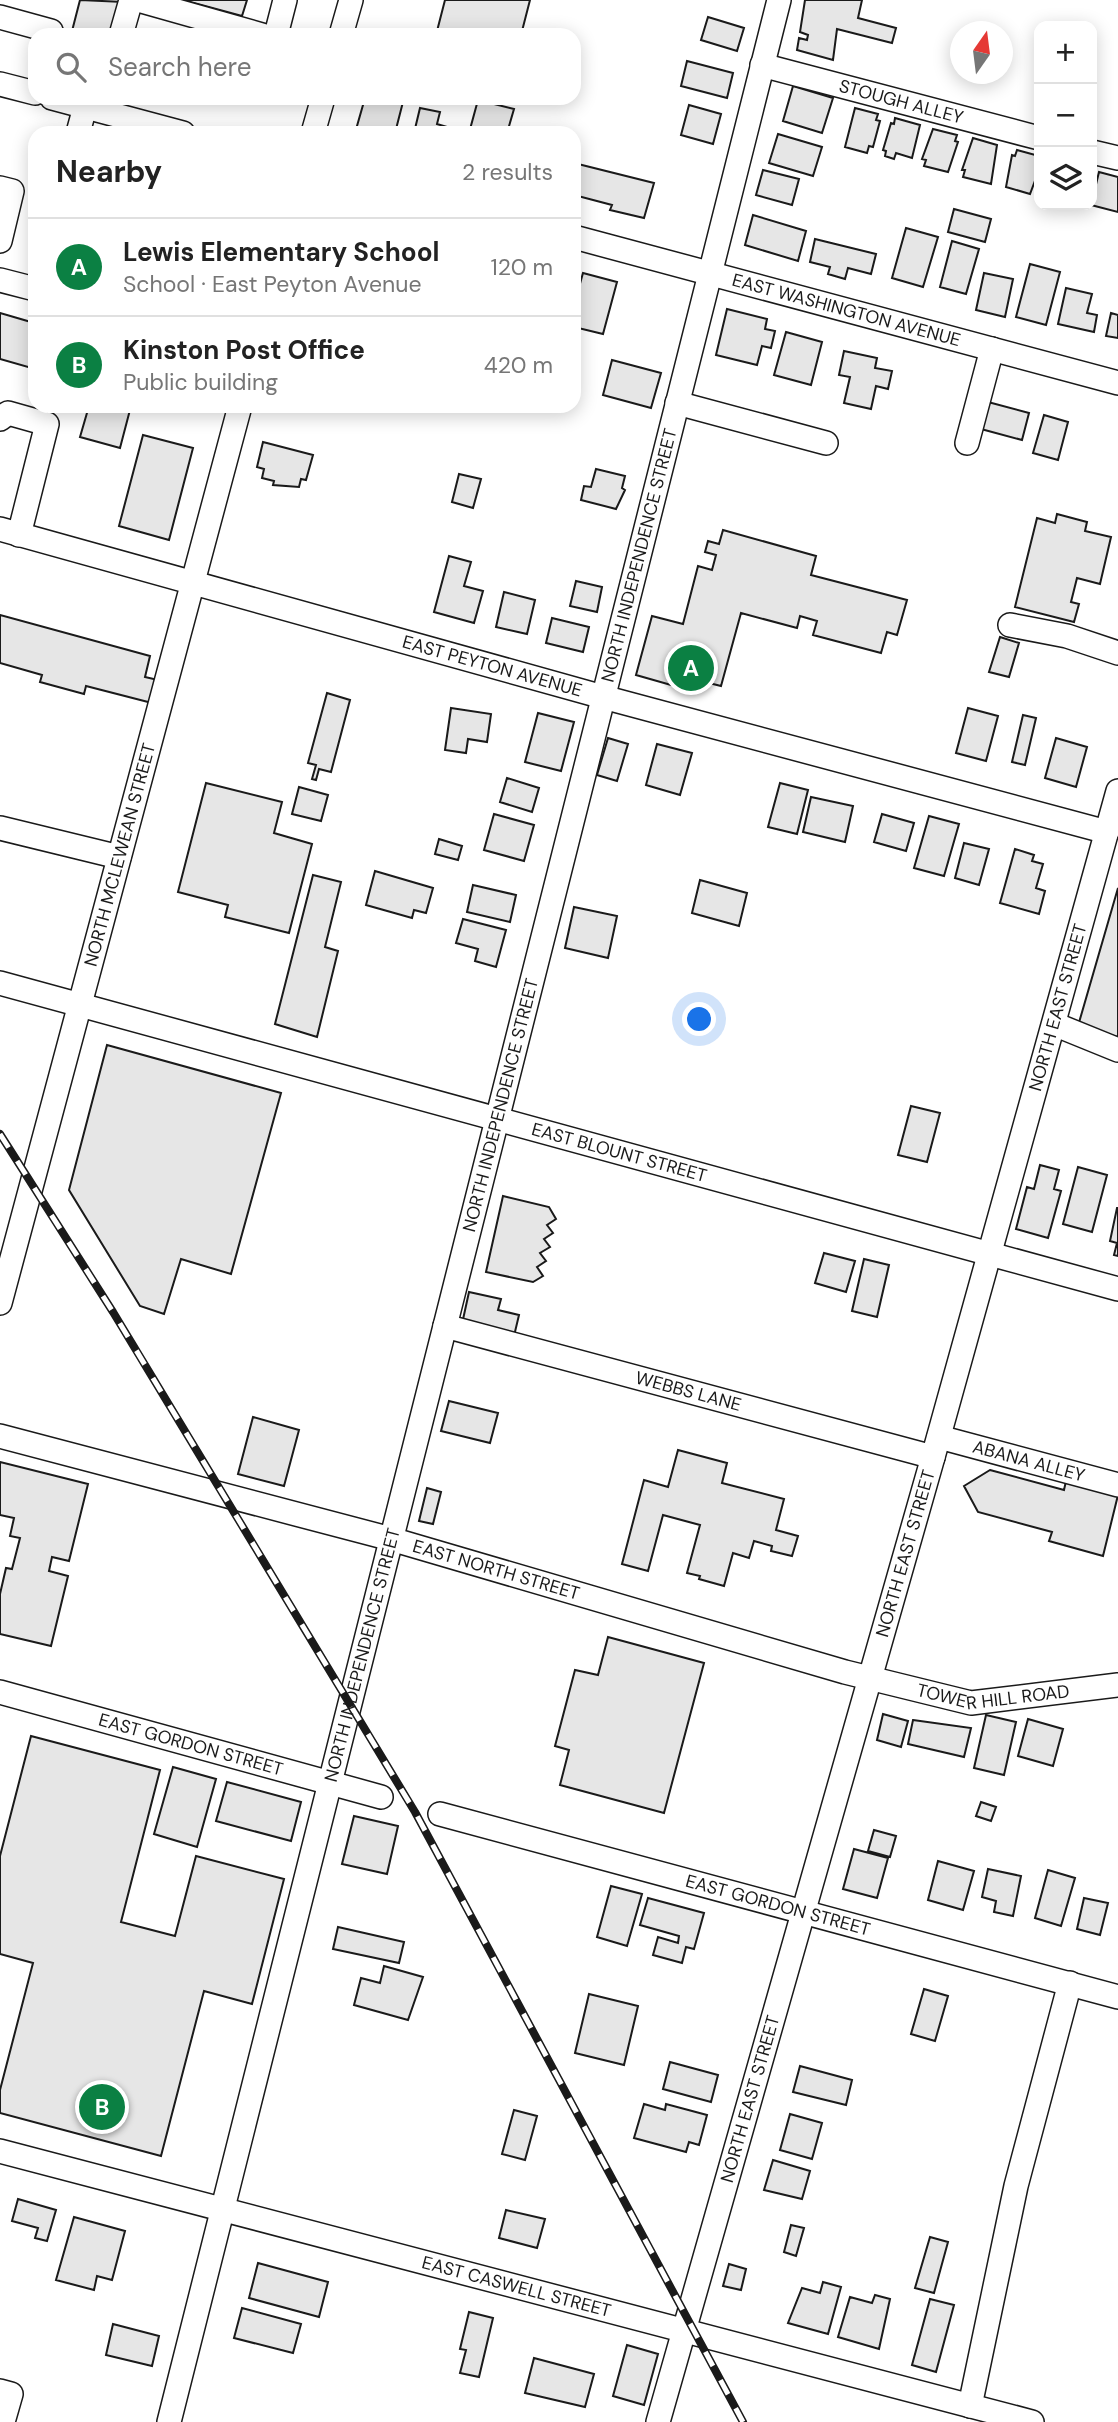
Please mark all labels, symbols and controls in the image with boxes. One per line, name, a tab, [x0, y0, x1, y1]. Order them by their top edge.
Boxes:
north arrow	[950, 21, 1013, 84]
map controls	[1034, 21, 1097, 210]
button: +	[1034, 21, 1097, 84]
search box	[28, 28, 581, 105]
icon: search	[52, 48, 90, 86]
text: Search here	[108, 50, 251, 84]
street label: STOUGH ALLEY	[836, 74, 967, 130]
button: −	[1034, 84, 1097, 147]
button: layers	[1034, 147, 1097, 210]
text: Nearby	[56, 152, 162, 191]
text: 2 results	[462, 157, 553, 187]
text: Lewis Elementary School	[123, 235, 440, 269]
text: A	[71, 252, 87, 282]
text: 120 m	[490, 252, 553, 282]
street label: EAST WASHINGTON AVENUE	[729, 268, 963, 352]
text: School · East Peyton Avenue	[123, 269, 421, 299]
text: Kinston Post Office	[123, 333, 365, 367]
text: B	[72, 350, 86, 380]
text: 420 m	[484, 350, 553, 380]
text: Public building	[123, 367, 278, 397]
street label: NORTH INDEPENDENCE STREET	[596, 426, 683, 685]
street label: EAST PEYTON AVENUE	[400, 630, 585, 703]
pin: A	[668, 642, 714, 694]
street label: NORTH MCLEWEAN STREET	[79, 740, 161, 969]
street label: NORTH EAST STREET	[1023, 921, 1093, 1094]
street label: NORTH INDEPENDENCE STREET	[457, 976, 544, 1235]
your location	[682, 1002, 716, 1036]
street label: EAST BLOUNT STREET	[529, 1117, 710, 1188]
street label: WEBBS LANE	[633, 1366, 744, 1417]
street label: ABANA ALLEY	[970, 1435, 1088, 1488]
street label: NORTH EAST STREET	[870, 1467, 941, 1640]
street label: NORTH INDEPENDENCE STREET	[319, 1526, 406, 1784]
street label: EAST NORTH STREET	[410, 1534, 583, 1606]
street label: TOWER HILL ROAD	[914, 1678, 1071, 1715]
street label: EAST GORDON STREET	[96, 1708, 286, 1781]
street label: EAST GORDON STREET	[683, 1869, 873, 1942]
street label: NORTH EAST STREET	[715, 2012, 785, 2185]
pin: B	[79, 2081, 125, 2133]
street label: EAST CASWELL STREET	[419, 2250, 614, 2323]

